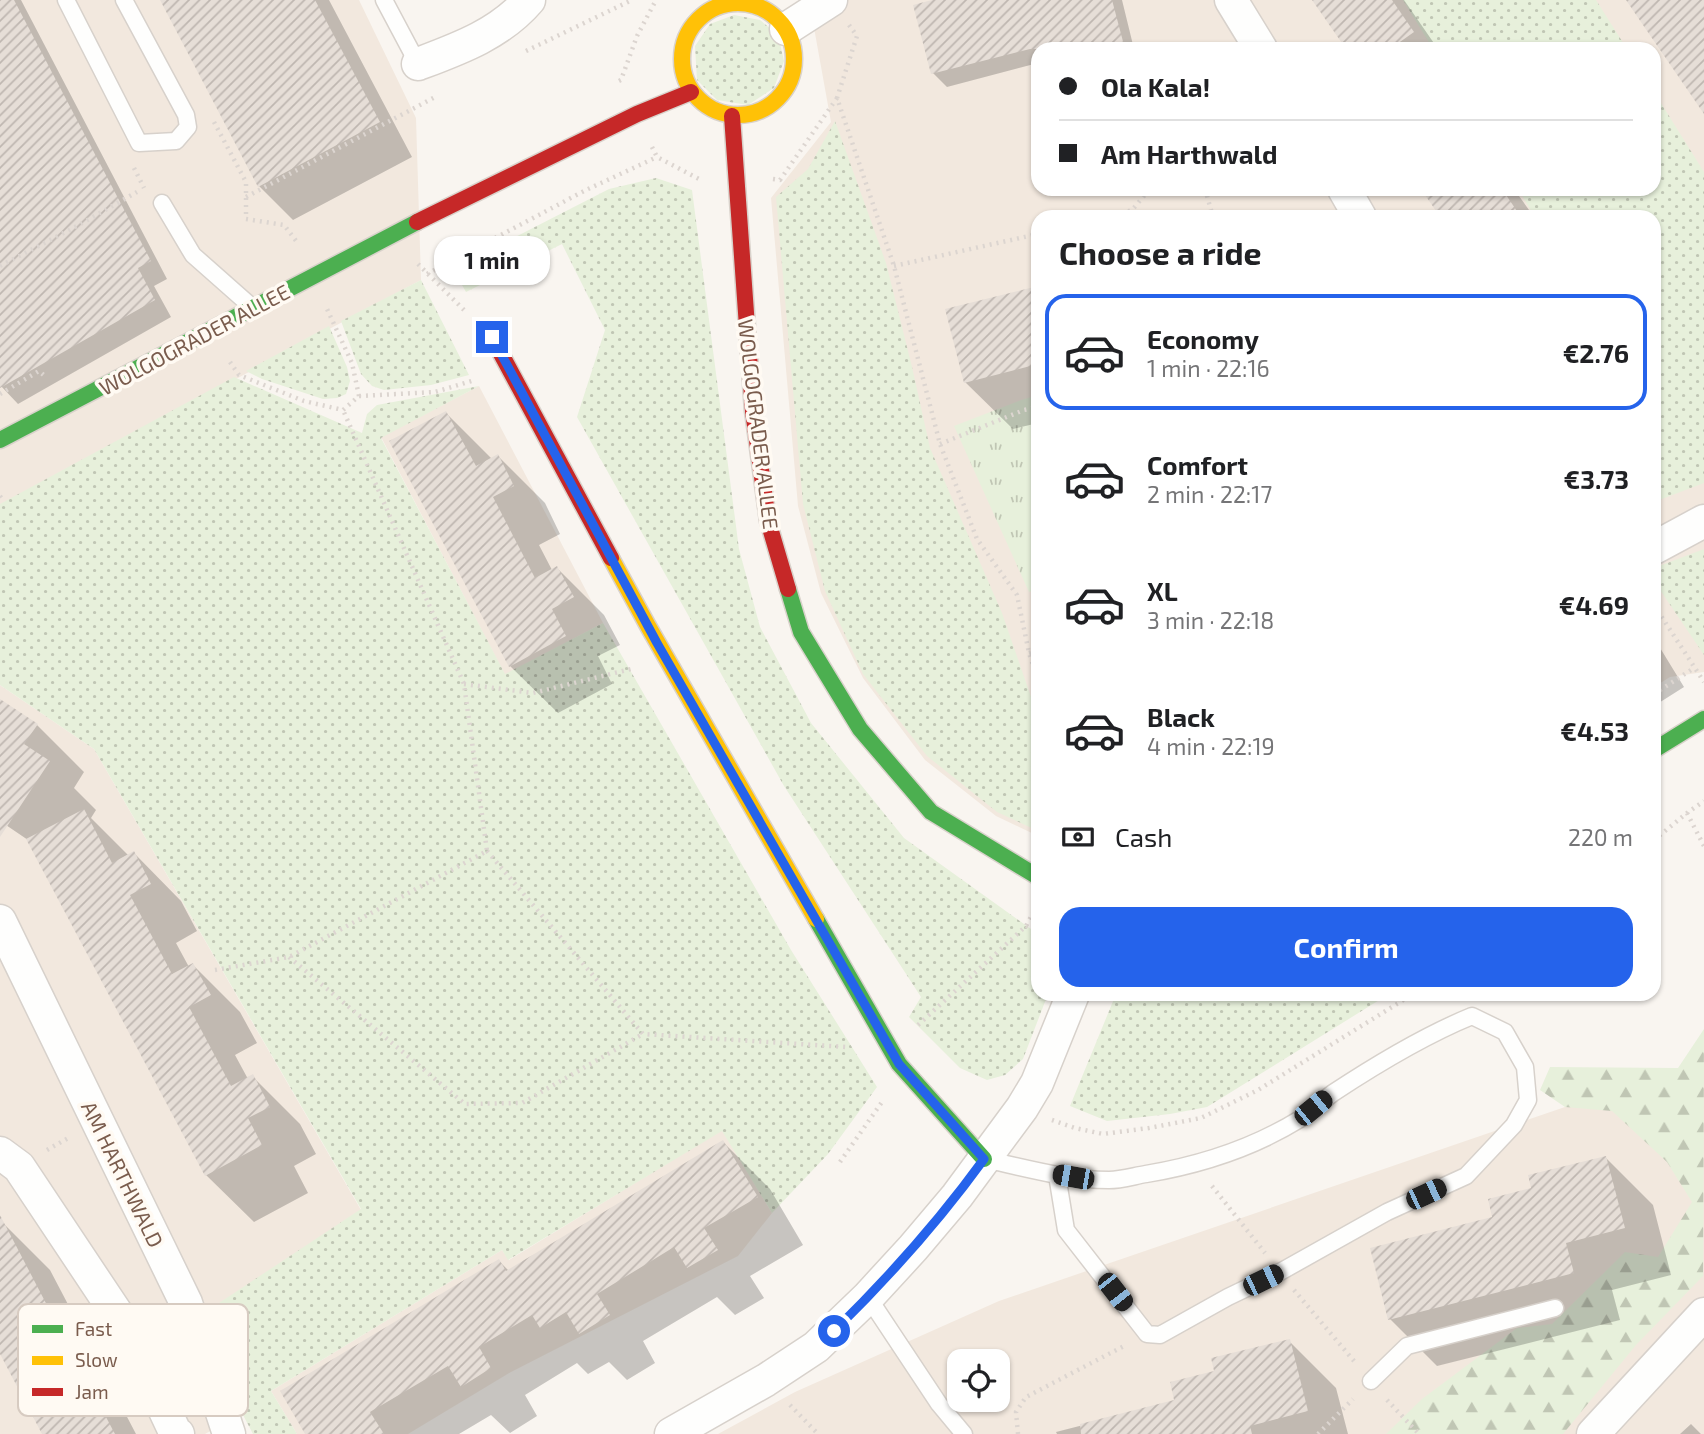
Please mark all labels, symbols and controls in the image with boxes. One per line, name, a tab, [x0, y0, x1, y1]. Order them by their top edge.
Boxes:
text: Ola Kala!	[1101, 71, 1210, 102]
text: Am Harthwald	[1101, 138, 1278, 169]
text: Choose a ride	[1059, 233, 1262, 271]
callout: 1 min	[434, 236, 550, 284]
text: 1 min	[464, 246, 520, 274]
street label: WOLGOGRADER ALLEE	[95, 278, 293, 400]
street label: WOLGOGRADER ALLEE	[734, 317, 784, 531]
route end	[476, 321, 508, 353]
icon: car	[1063, 321, 1126, 384]
text: Economy	[1147, 323, 1259, 354]
text: €2.76	[1563, 337, 1629, 368]
text: 1 min · 22:16	[1147, 354, 1270, 382]
icon: car	[1063, 447, 1126, 510]
text: Comfort	[1147, 449, 1248, 480]
text: €3.73	[1564, 463, 1629, 494]
text: 2 min · 22:17	[1147, 480, 1272, 508]
icon: car	[1063, 573, 1126, 636]
text: XL	[1147, 575, 1178, 606]
text: €4.69	[1559, 589, 1629, 620]
text: 3 min · 22:18	[1147, 606, 1274, 634]
icon: car	[1063, 699, 1126, 762]
text: Black	[1147, 701, 1215, 732]
text: €4.53	[1560, 715, 1629, 746]
text: 4 min · 22:19	[1147, 732, 1275, 760]
icon: cash	[1059, 818, 1097, 856]
text: Cash	[1115, 821, 1172, 852]
text: 220 m	[1568, 823, 1633, 851]
button: Confirm	[1059, 907, 1633, 987]
car	[1291, 1087, 1336, 1129]
street label: AM HARTHWALD	[77, 1097, 169, 1251]
car	[1051, 1163, 1096, 1191]
car	[1403, 1176, 1450, 1212]
car	[1240, 1261, 1287, 1299]
car	[1094, 1269, 1137, 1315]
legend	[18, 1304, 248, 1416]
route start	[818, 1315, 850, 1347]
text: Fast	[75, 1317, 112, 1340]
text: Slow	[75, 1348, 118, 1371]
map controls	[947, 1349, 1010, 1412]
button: locate	[947, 1349, 1010, 1412]
text: Jam	[75, 1380, 109, 1403]

